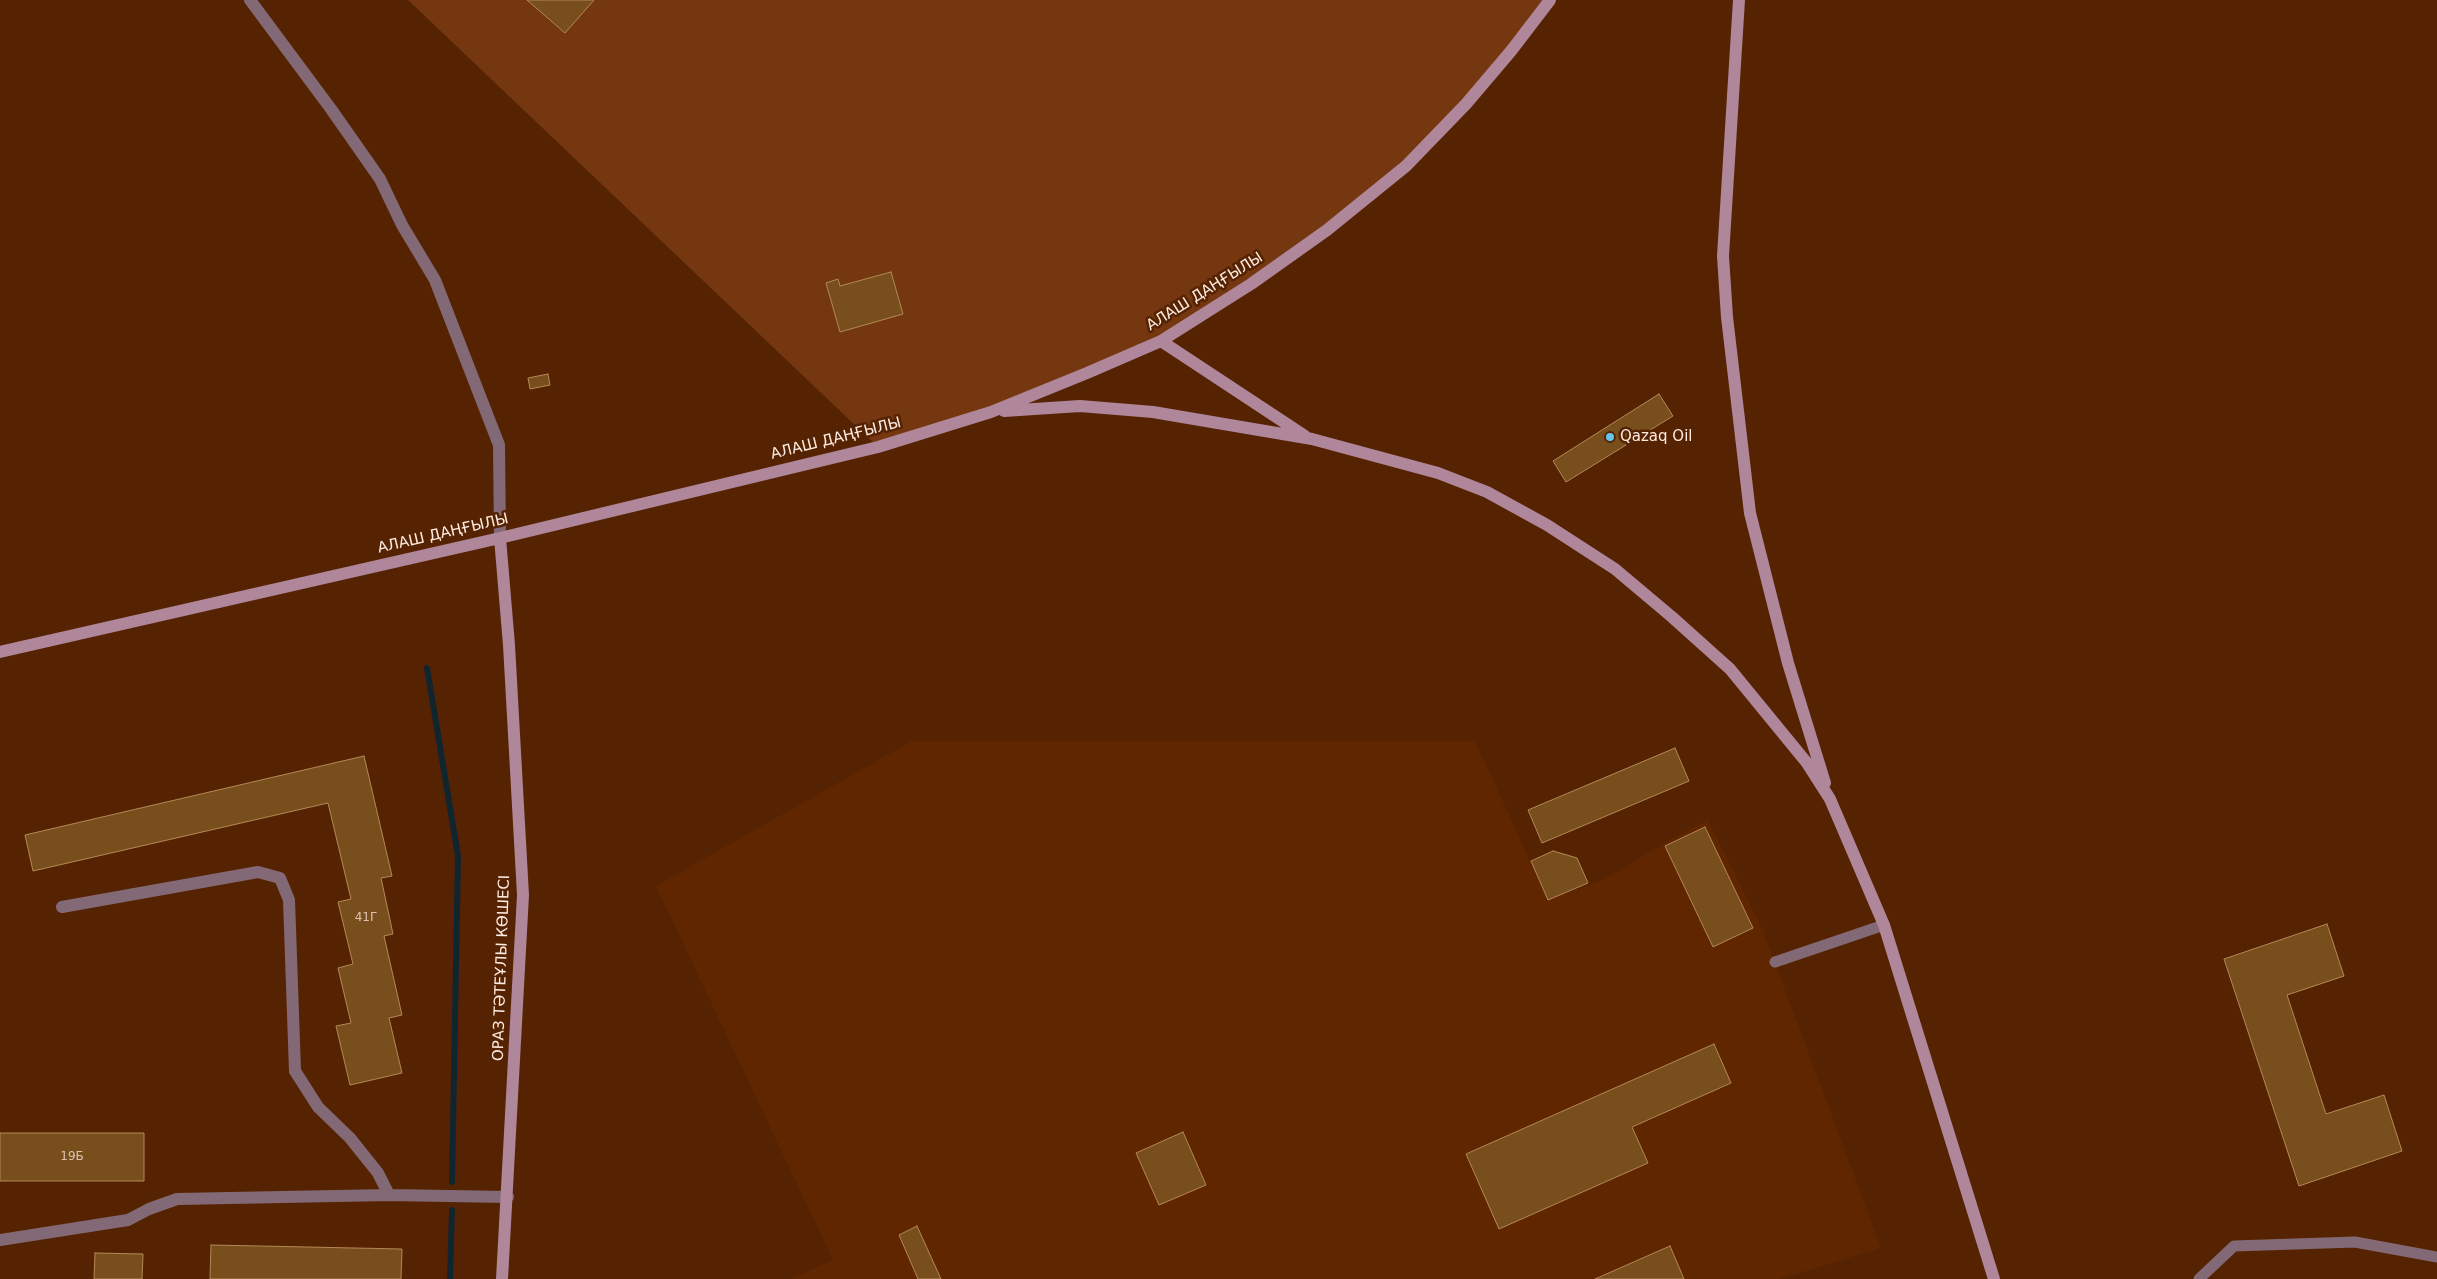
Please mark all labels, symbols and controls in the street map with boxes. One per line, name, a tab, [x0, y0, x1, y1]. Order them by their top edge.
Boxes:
street label: АЛАШ ДАҢҒЫЛЫ	[1144, 249, 1266, 335]
street label: АЛАШ ДАҢҒЫЛЫ	[769, 414, 903, 464]
place label: Qazaq Oil	[1620, 428, 1692, 446]
marker: Qazaq Oil	[1604, 431, 1616, 443]
street label: АЛАШ ДАҢҒЫЛЫ	[376, 510, 510, 558]
street label: ОРАЗ ТӘТЕҰЛЫ КӨШЕСІ	[490, 875, 514, 1061]
house number: 41Г	[355, 911, 377, 925]
house number: 19Б	[60, 1150, 84, 1164]

